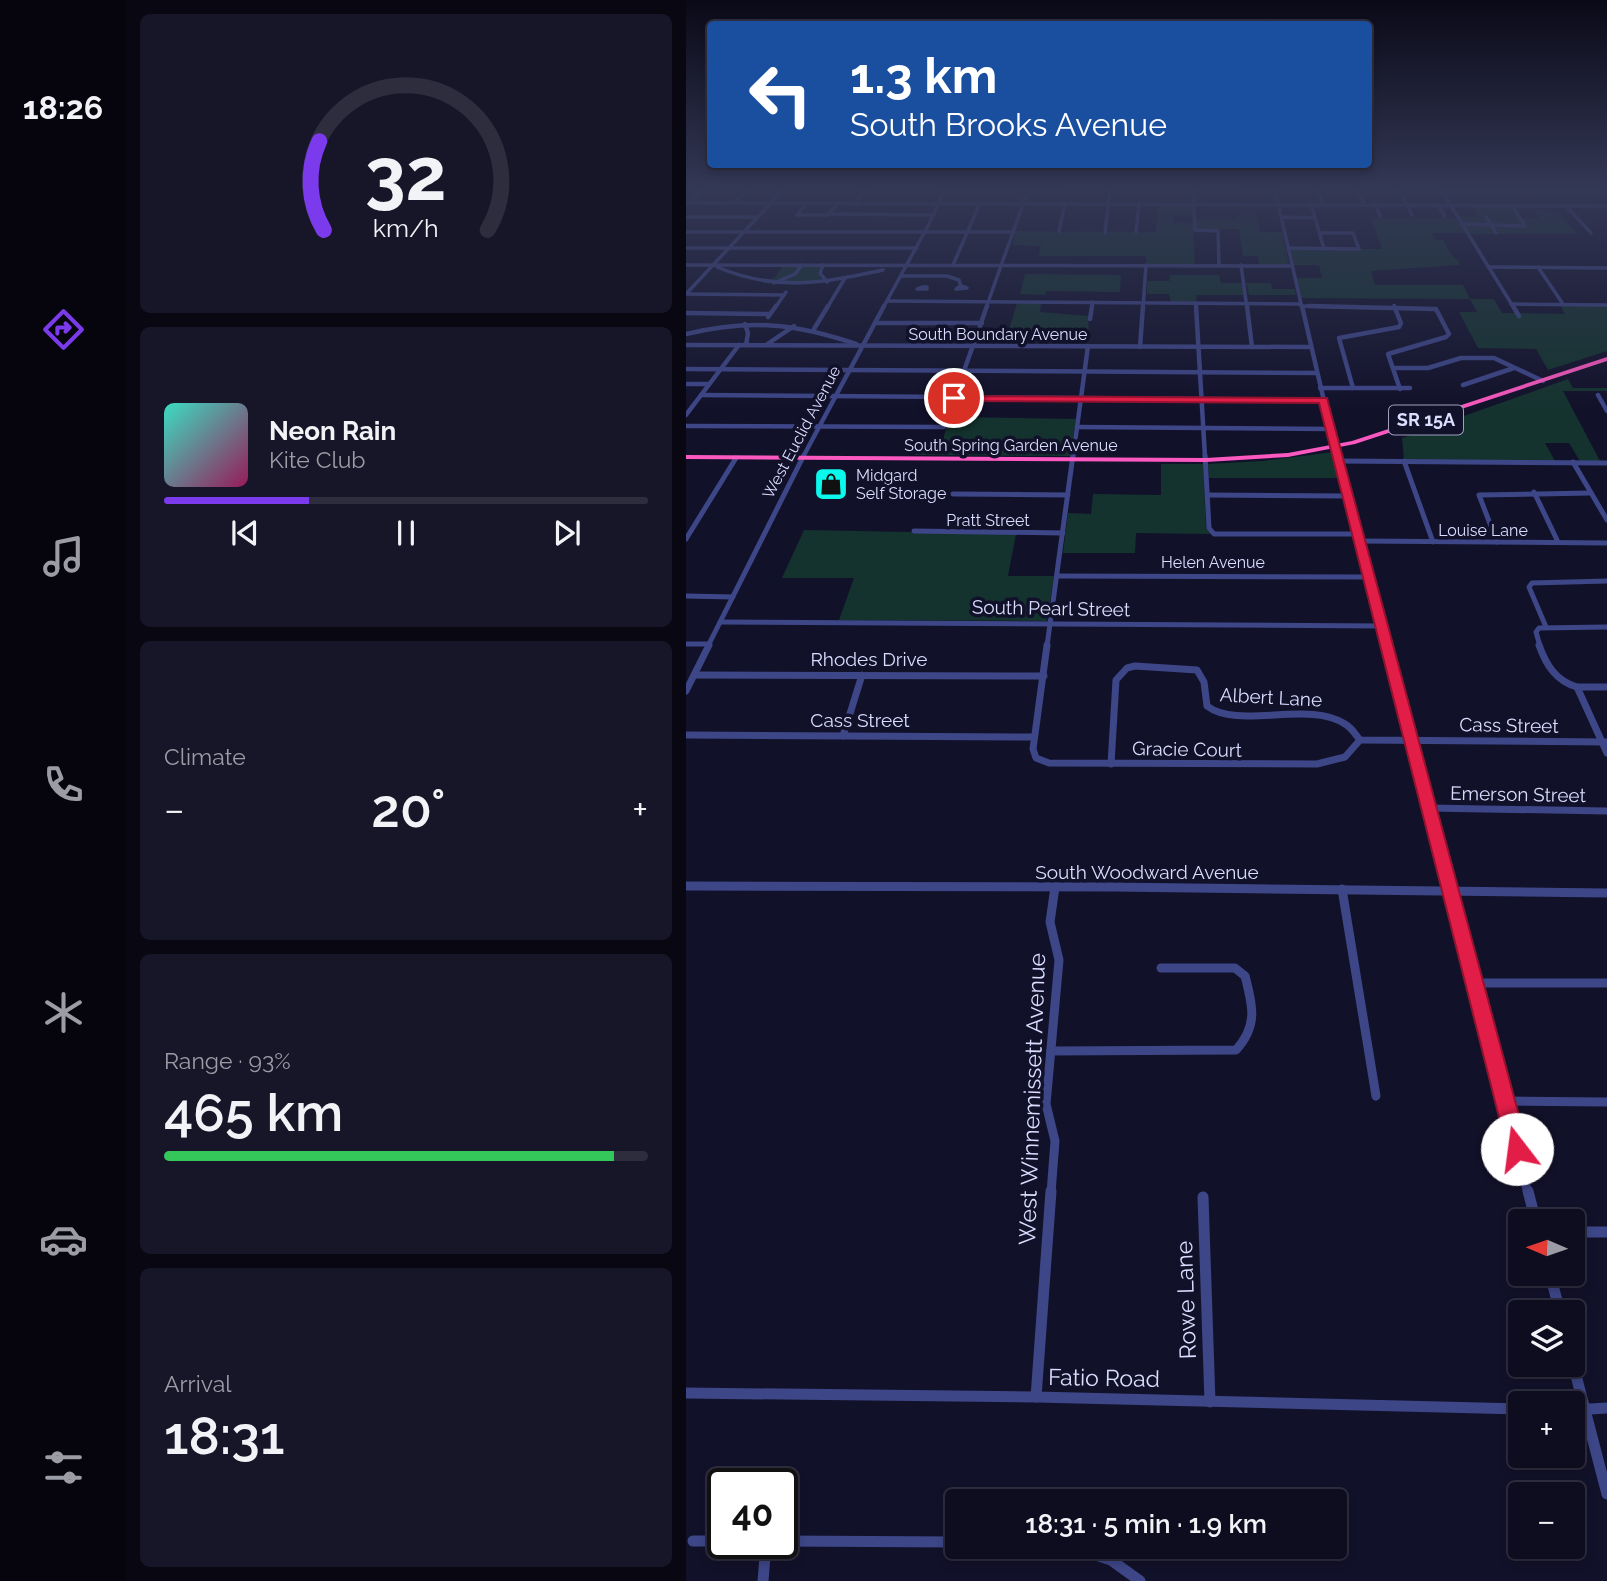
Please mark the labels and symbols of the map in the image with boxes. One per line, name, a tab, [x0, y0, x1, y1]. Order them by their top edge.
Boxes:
street label: South Boundary Avenue	[909, 325, 1087, 344]
street label: West Euclid Avenue	[758, 363, 844, 502]
pin	[924, 368, 984, 428]
road number: SR 15A	[1389, 406, 1463, 434]
street label: South Spring Garden Avenue	[904, 436, 1118, 455]
shop icon: Midgard Self Storage	[812, 465, 850, 503]
place label: Midgard Self Storage	[856, 466, 946, 503]
street label: Pratt Street	[946, 511, 1030, 530]
street label: Louise Lane	[1438, 521, 1528, 540]
street label: Helen Avenue	[1161, 553, 1265, 572]
street label: South Pearl Street	[972, 596, 1131, 620]
street label: Rhodes Drive	[810, 648, 928, 670]
street label: Albert Lane	[1219, 683, 1323, 711]
street label: Cass Street	[810, 709, 910, 731]
street label: Cass Street	[1459, 713, 1559, 737]
street label: Gracie Court	[1132, 737, 1243, 761]
street label: Emerson Street	[1450, 782, 1587, 806]
street label: South Woodward Avenue	[1035, 861, 1259, 883]
street label: West Winnemissett Avenue	[1013, 952, 1050, 1246]
position arrow	[1480, 1112, 1554, 1186]
north arrow	[1508, 1209, 1586, 1286]
street label: Rowe Lane	[1170, 1240, 1201, 1360]
street label: Fatio Road	[1048, 1363, 1160, 1392]
speed limit sign: 40	[707, 1468, 798, 1559]

